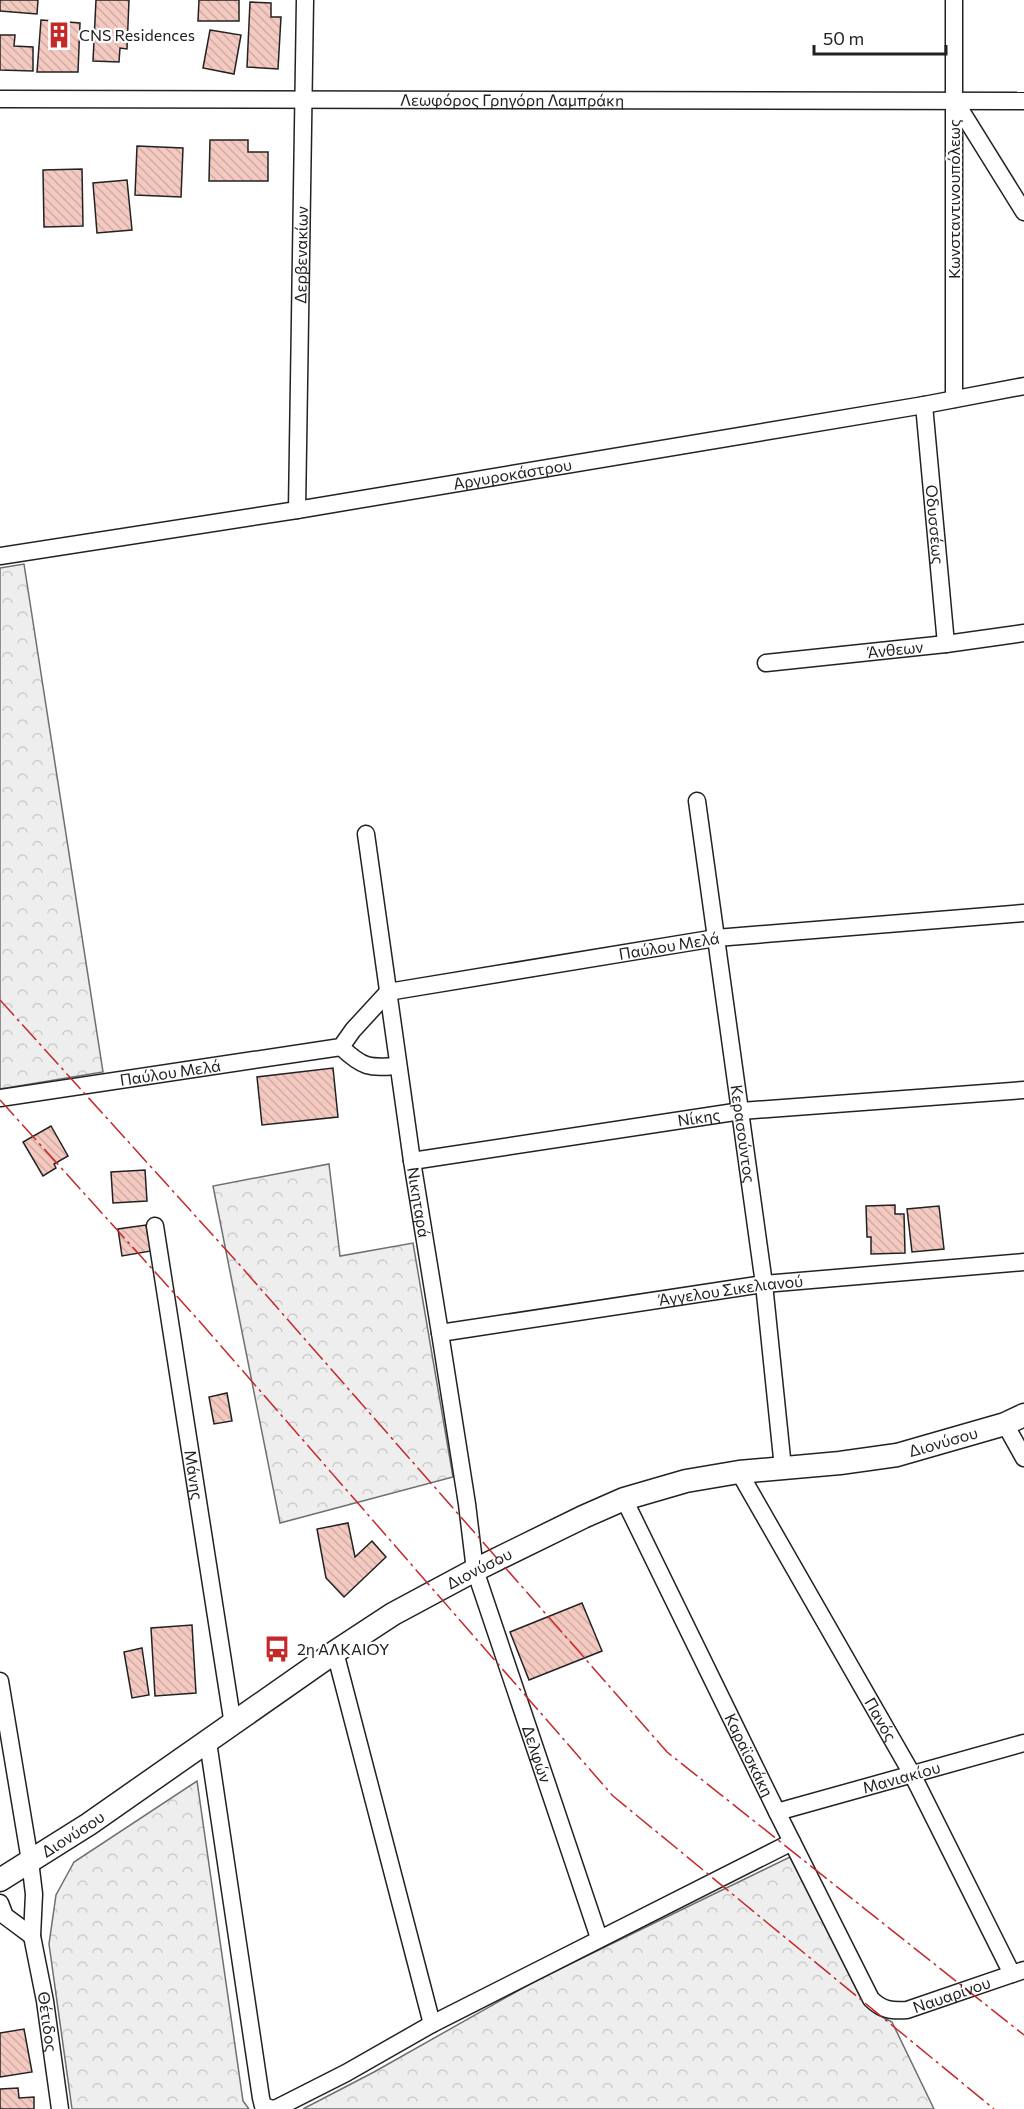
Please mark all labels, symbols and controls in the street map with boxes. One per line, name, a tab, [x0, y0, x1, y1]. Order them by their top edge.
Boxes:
scale bar	[814, 18, 946, 56]
building icon: CNS Residences	[44, 20, 74, 50]
place label: CNS Residences	[79, 25, 195, 44]
text: 50 m	[823, 27, 864, 49]
street label: Λεωφόρος Γρηγόρη Λαμπράκη	[400, 90, 624, 109]
street label: Κωνσταντινουπόλεως	[944, 119, 963, 279]
street label: Δερβενακίων	[290, 206, 311, 304]
street label: Αργυροκάστρου	[452, 454, 573, 493]
street label: Οδυσσέως	[922, 484, 949, 565]
street label: Άνθεων	[865, 636, 924, 661]
street label: Παύλου Μελά	[617, 928, 721, 963]
street label: Παύλου Μελά	[118, 1055, 222, 1089]
street label: Κερασούντος	[727, 1083, 760, 1184]
street label: Νίκης	[676, 1104, 721, 1130]
street label: Νικηταρά	[404, 1165, 434, 1239]
street label: Άγγελου Σικελιανού	[656, 1271, 804, 1309]
street label: Διονύσου	[906, 1422, 980, 1460]
street label: Μάνης	[181, 1449, 208, 1501]
street label: Διονύσου	[443, 1543, 515, 1593]
bus stop icon: 2η ΑΛΚΑΙΟΥ	[262, 1634, 292, 1664]
place label: 2η ΑΛΚΑΙΟΥ	[297, 1639, 390, 1658]
street label: Πανός	[861, 1694, 901, 1744]
street label: Καραϊσκάκη	[721, 1710, 778, 1800]
street label: Δελφών	[519, 1722, 556, 1785]
street label: Μανιακίου	[860, 1757, 942, 1797]
street label: Διονύσου	[37, 1806, 108, 1861]
street label: Ναυαρίνου	[910, 1972, 993, 2016]
street label: Θέτιδος	[34, 1990, 62, 2053]

